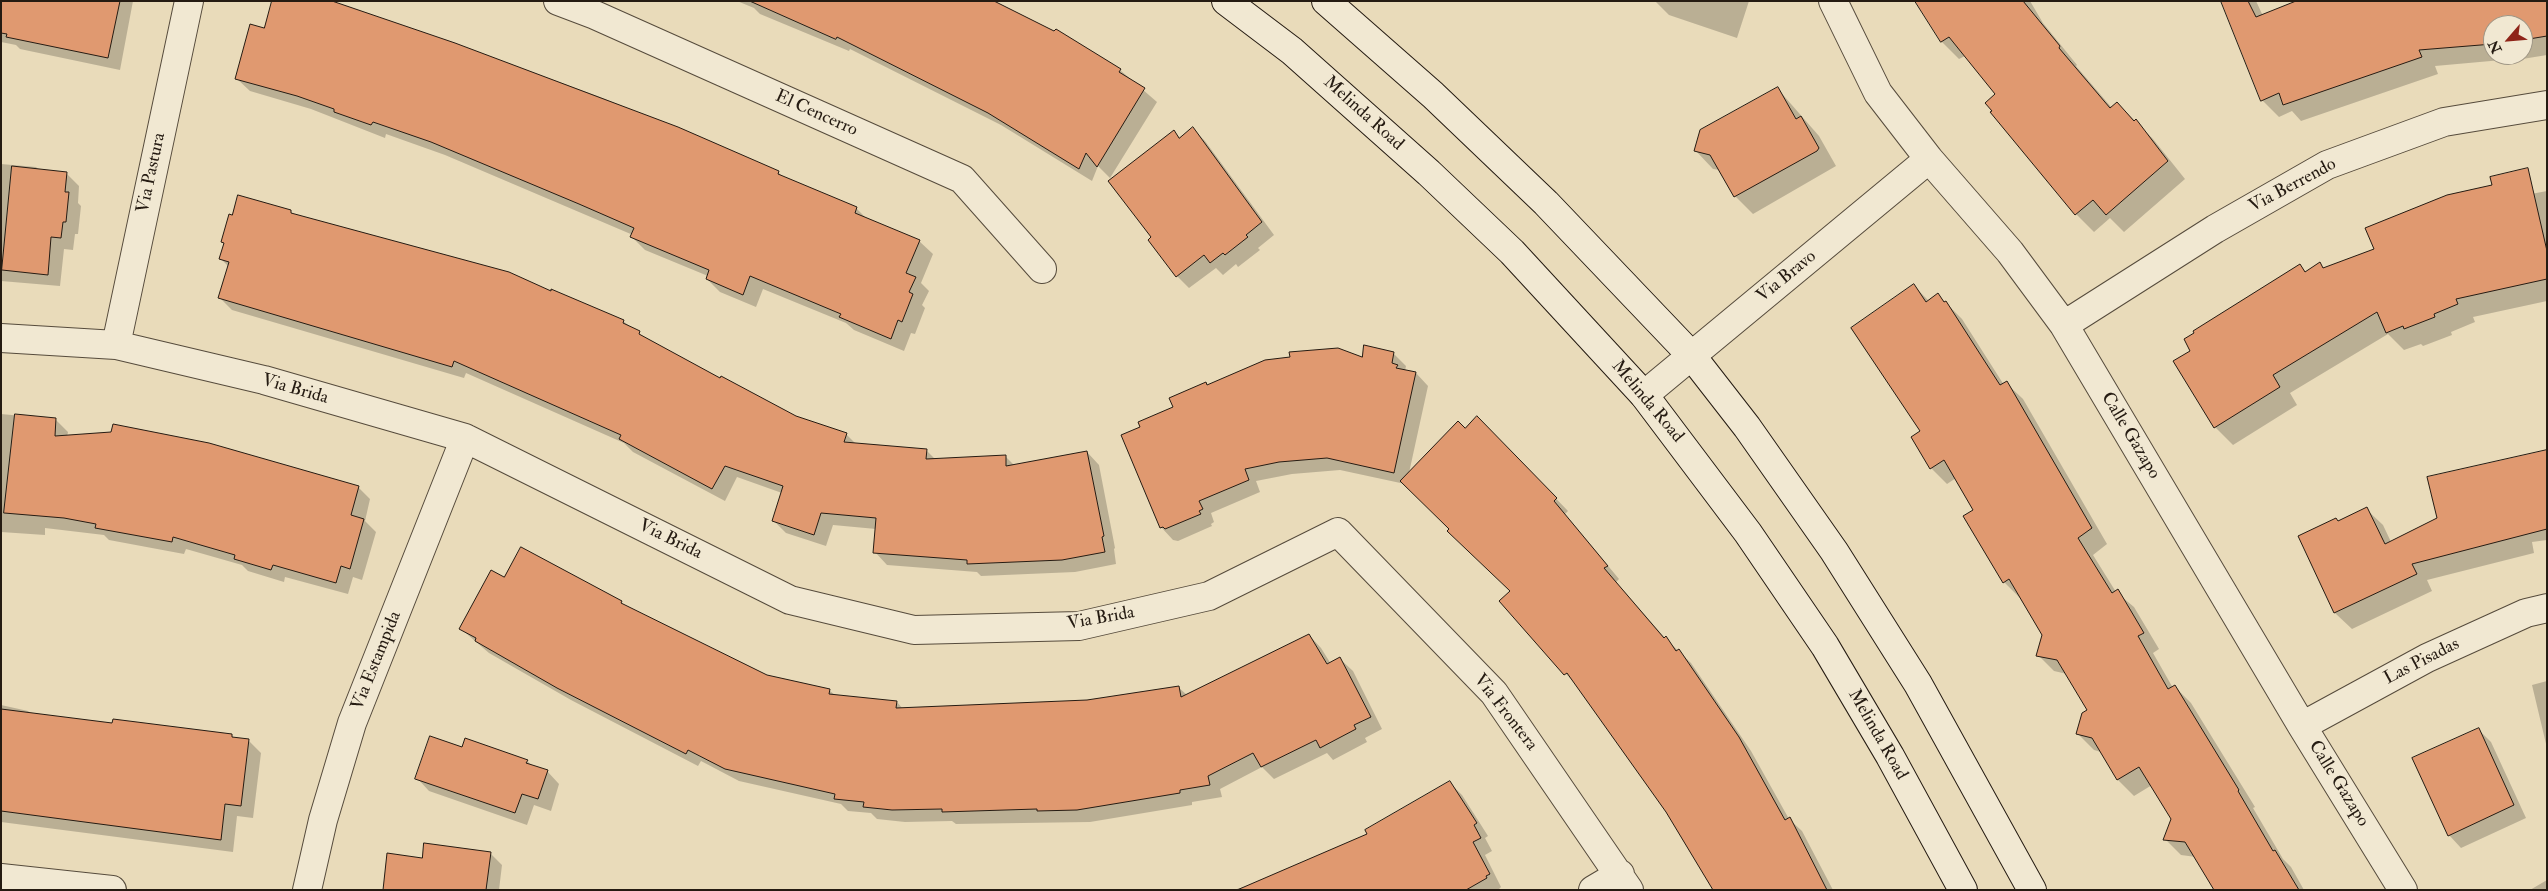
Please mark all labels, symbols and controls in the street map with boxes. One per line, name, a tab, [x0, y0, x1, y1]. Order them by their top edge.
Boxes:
north arrow	[2483, 15, 2533, 65]
text: N	[2485, 37, 2506, 56]
street label: Melinda Road	[1318, 72, 1408, 156]
street label: El Cencerro	[771, 86, 861, 142]
street label: Via Pastura	[133, 131, 171, 215]
street label: Via Berrendo	[2246, 154, 2340, 218]
street label: Via Bravo	[1753, 246, 1821, 308]
street label: Melinda Road	[1606, 356, 1688, 448]
street label: Via Brida	[259, 370, 331, 410]
street label: Calle Gazapo	[2096, 389, 2164, 483]
street label: Via Brida	[635, 515, 705, 565]
street label: Via Brida	[1066, 602, 1136, 636]
street label: Via Estampida	[347, 608, 407, 714]
street label: Las Pisadas	[2381, 634, 2463, 690]
street label: Via Frontera	[1468, 670, 1542, 756]
street label: Melinda Road	[1842, 686, 1912, 784]
street label: Calle Gazapo	[2303, 737, 2373, 831]

